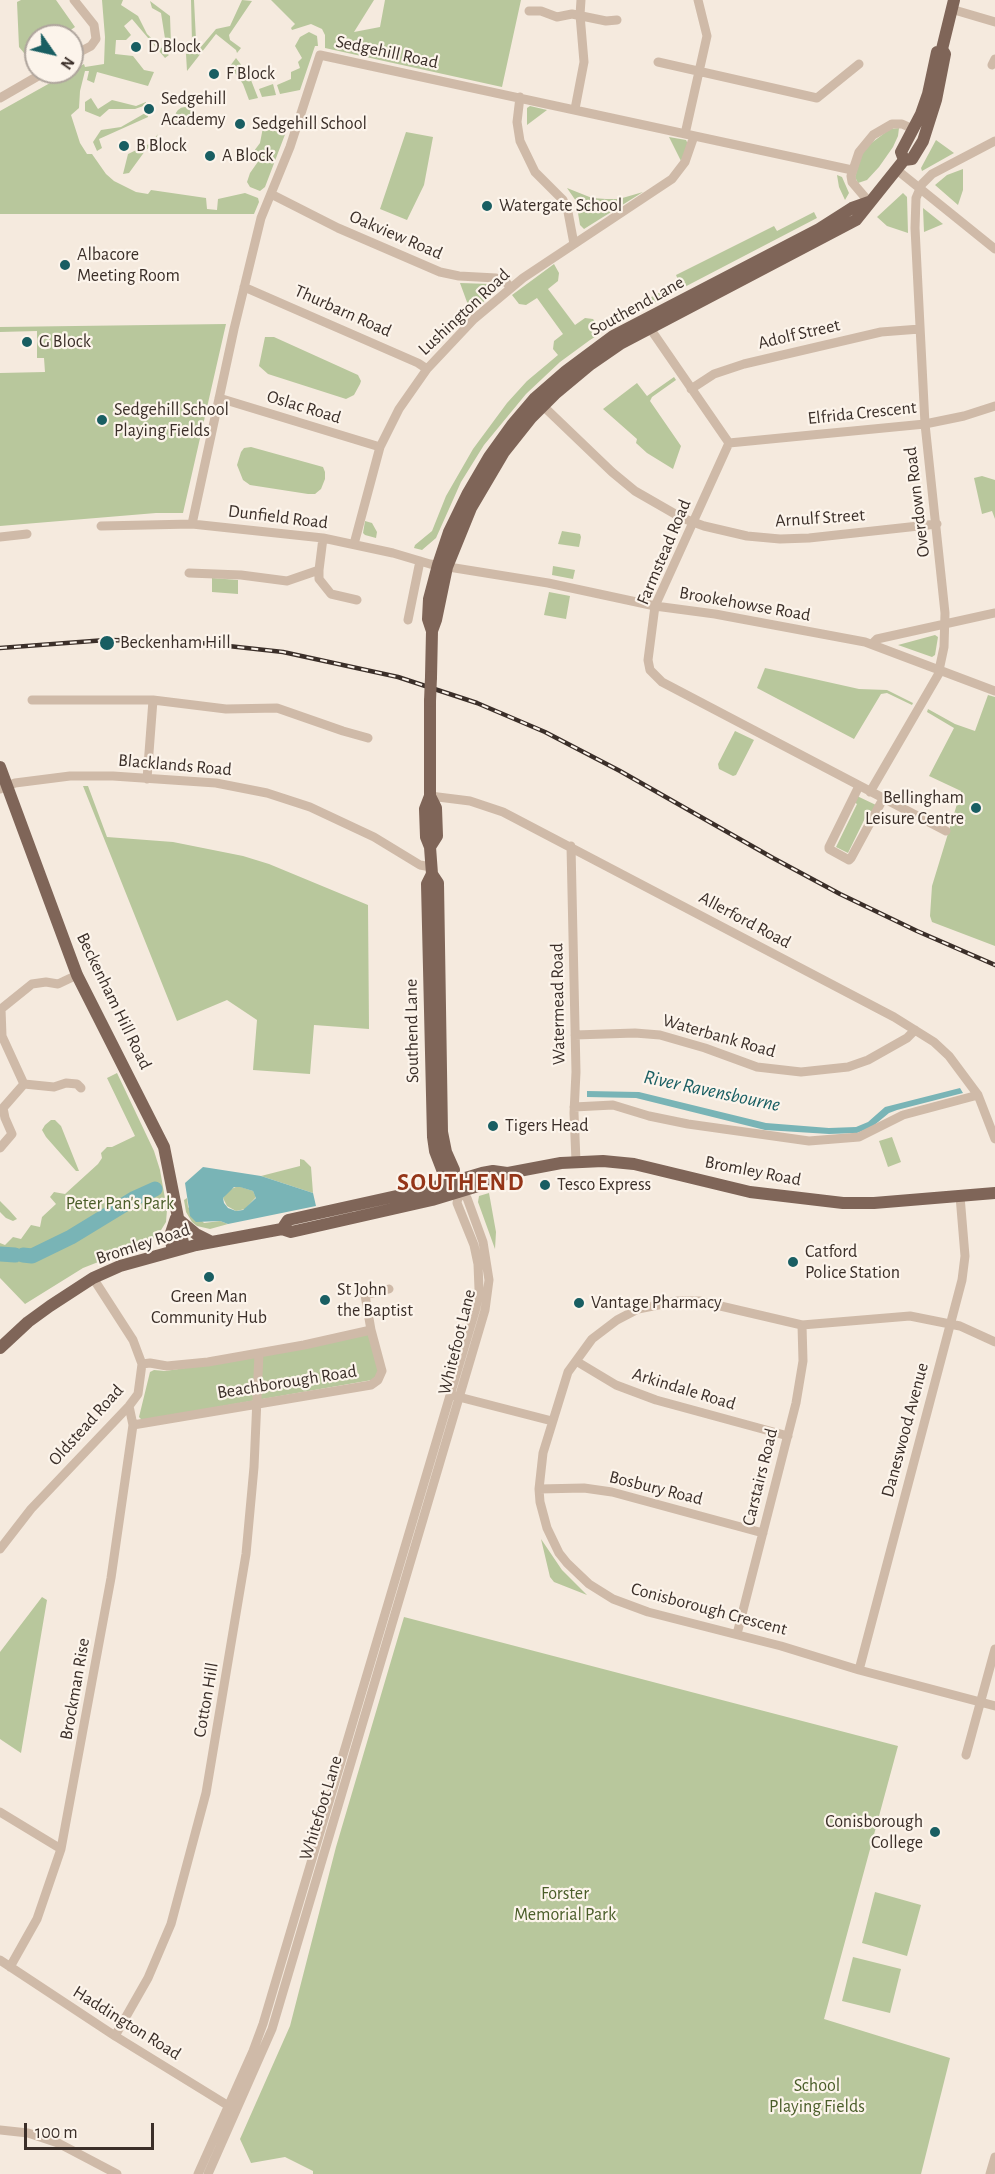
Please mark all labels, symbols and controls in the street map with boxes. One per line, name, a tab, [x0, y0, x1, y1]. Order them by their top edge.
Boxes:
north arrow	[24, 24, 84, 84]
street label: Sedgehill Road	[334, 31, 440, 73]
place label: D Block	[148, 36, 201, 58]
marker: D Block	[129, 40, 143, 54]
text: N	[58, 54, 77, 72]
place label: F Block	[226, 63, 275, 85]
marker: F Block	[207, 67, 221, 81]
place label: Sedgehill Academy	[161, 88, 226, 130]
marker: Sedgehill Academy	[142, 102, 156, 116]
place label: Sedgehill School	[252, 113, 367, 135]
marker: Sedgehill School	[233, 117, 247, 131]
place label: B Block	[136, 135, 187, 157]
marker: B Block	[117, 139, 131, 153]
place label: A Block	[222, 145, 273, 167]
marker: A Block	[203, 149, 217, 163]
place label: Watergate School	[499, 195, 622, 217]
marker: Watergate School	[480, 199, 494, 213]
street label: Oakview Road	[346, 206, 446, 264]
place label: Albacore Meeting Room	[77, 244, 180, 286]
marker: Albacore Meeting Room	[58, 258, 72, 272]
street label: Lushington Road	[414, 264, 514, 360]
street label: Southend Lane	[586, 271, 688, 341]
street label: Thurbarn Road	[291, 280, 395, 342]
street label: Adolf Street	[756, 314, 842, 354]
place label: G Block	[39, 331, 91, 353]
marker: G Block	[20, 335, 34, 349]
street label: Oslac Road	[264, 385, 344, 429]
street label: Elfrida Crescent	[806, 397, 918, 429]
place label: Sedgehill School Playing Fields	[114, 399, 229, 442]
marker: Sedgehill School Playing Fields	[95, 413, 109, 427]
street label: Overdown Road	[900, 446, 934, 558]
street label: Farmstead Road	[632, 496, 696, 608]
street label: Dunfield Road	[227, 500, 329, 534]
street label: Arnulf Street	[774, 504, 866, 532]
street label: Brookehowse Road	[678, 582, 812, 626]
place label: Beckenham Hill	[120, 632, 231, 654]
marker: Beckenham Hill	[98, 634, 116, 652]
street label: Blacklands Road	[117, 749, 233, 781]
place label: Bellingham Leisure Centre	[865, 787, 964, 830]
marker: Bellingham Leisure Centre	[969, 801, 983, 815]
street label: Allerford Road	[695, 887, 795, 953]
street label: Beckenham Hill Road	[72, 929, 156, 1073]
street label: Watermead Road	[546, 943, 570, 1065]
street label: Southend Lane	[400, 979, 424, 1083]
street label: Waterbank Road	[660, 1010, 778, 1062]
water label: River Ravensbourne	[642, 1065, 782, 1117]
place label: Tigers Head	[505, 1115, 589, 1137]
marker: Tigers Head	[486, 1119, 500, 1133]
street label: Bromley Road	[703, 1151, 803, 1191]
district label: SOUTHEND	[397, 1169, 525, 1197]
place label: Tesco Express	[557, 1174, 651, 1196]
marker: Tesco Express	[538, 1178, 552, 1192]
park label: Peter Pan's Park	[66, 1193, 174, 1215]
street label: Bromley Road	[93, 1219, 193, 1269]
place label: Catford Police Station	[805, 1241, 900, 1284]
marker: Catford Police Station	[786, 1255, 800, 1269]
marker: Green Man Community Hub	[202, 1270, 216, 1284]
place label: St John the Baptist	[337, 1279, 413, 1322]
place label: Green Man Community Hub	[151, 1286, 267, 1328]
street label: Whitefoot Lane	[433, 1287, 481, 1397]
place label: Vantage Pharmacy	[591, 1292, 722, 1314]
marker: St John the Baptist	[318, 1293, 332, 1307]
marker: Vantage Pharmacy	[572, 1296, 586, 1310]
street label: Beachborough Road	[216, 1360, 358, 1404]
street label: Daneswood Avenue	[877, 1360, 933, 1500]
street label: Arkindale Road	[630, 1363, 738, 1415]
street label: Oldstead Road	[44, 1380, 128, 1470]
street label: Carstairs Road	[737, 1426, 783, 1528]
street label: Bosbury Road	[607, 1466, 705, 1510]
street label: Conisborough Crescent	[629, 1578, 789, 1640]
street label: Brockman Rise	[55, 1636, 95, 1742]
street label: Cotton Hill	[189, 1661, 223, 1739]
street label: Whitefoot Lane	[295, 1753, 347, 1863]
place label: Conisborough College	[825, 1811, 923, 1854]
marker: Conisborough College	[928, 1825, 942, 1839]
park label: Forster Memorial Park	[514, 1883, 616, 1926]
street label: Haddington Road	[69, 1981, 185, 2065]
park label: School Playing Fields	[769, 2075, 865, 2118]
scale bar	[27, 2111, 158, 2149]
text: 100 m	[35, 2124, 78, 2142]

